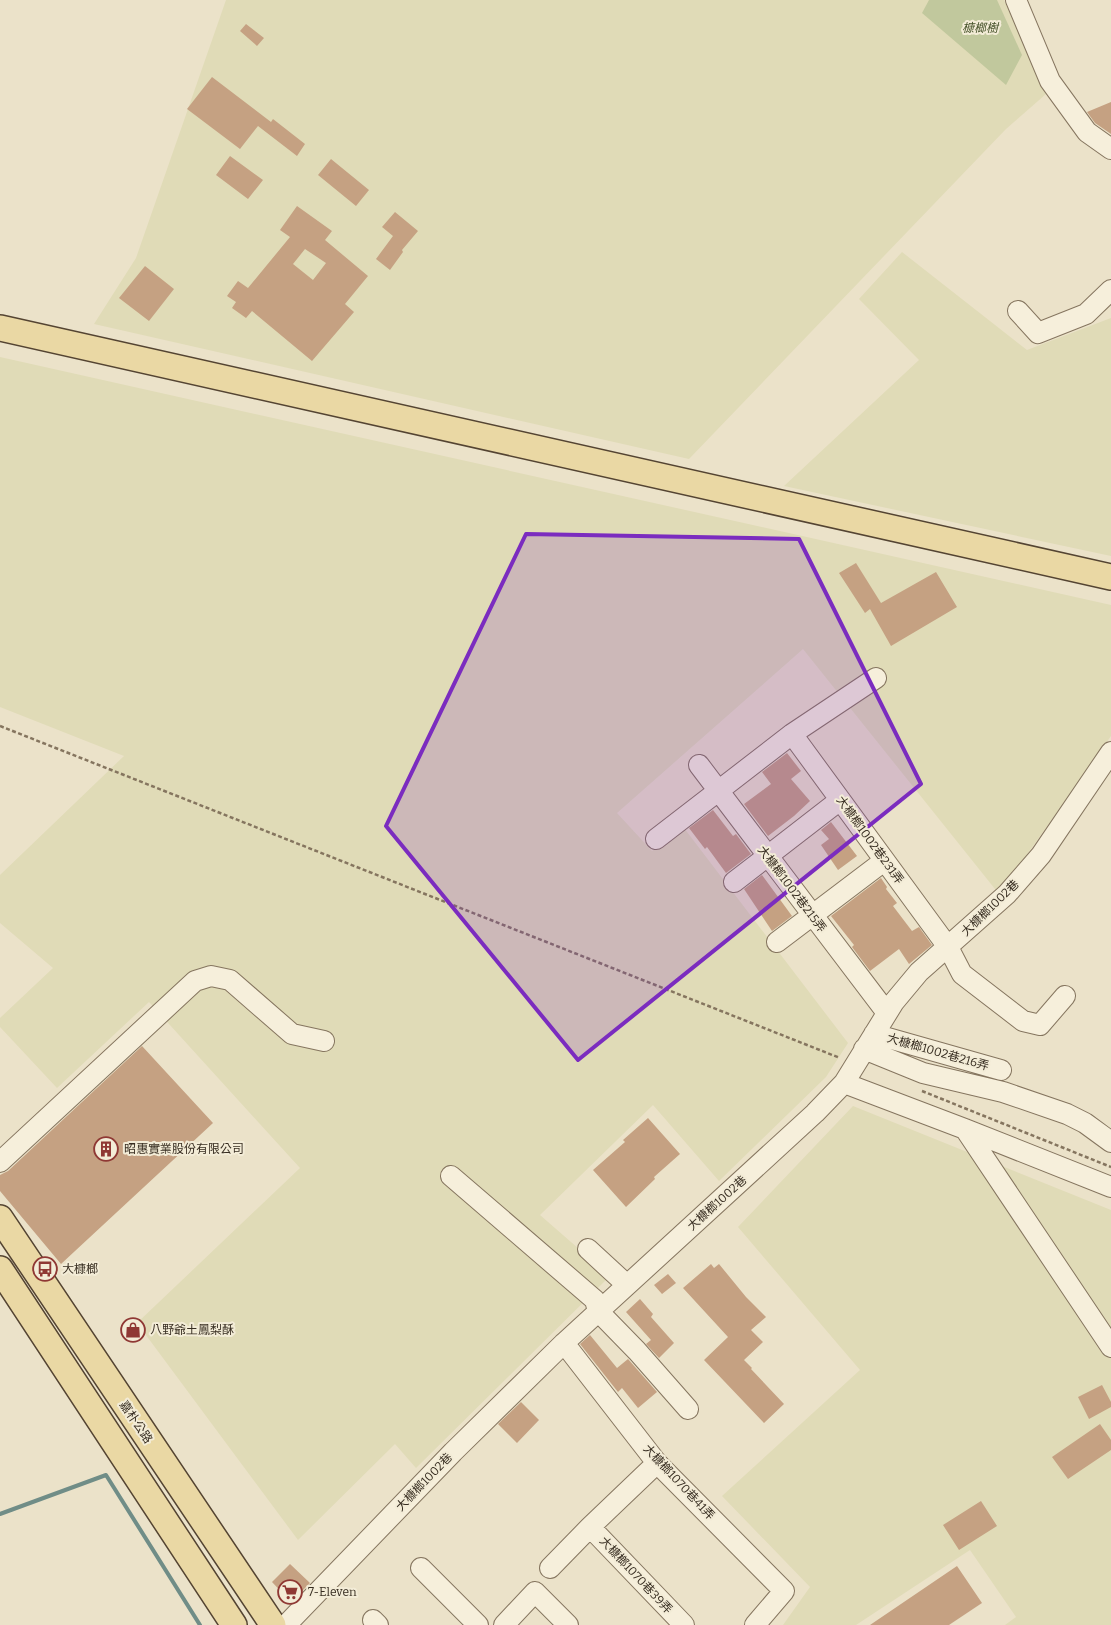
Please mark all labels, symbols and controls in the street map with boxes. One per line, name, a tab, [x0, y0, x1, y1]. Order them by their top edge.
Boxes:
park label: 槺榔樹	[962, 21, 1000, 35]
street label: 大槺榔1002巷231弄	[833, 793, 907, 887]
street label: 大槺榔1002巷215弄	[755, 843, 829, 935]
street label: 大槺榔1002巷	[958, 877, 1022, 939]
street label: 大槺榔1002巷216弄	[885, 1031, 991, 1073]
building icon: 昭惠實業股份有限公司	[93, 1136, 119, 1162]
place label: 昭惠實業股份有限公司	[124, 1142, 244, 1156]
street label: 大槺榔1002巷	[685, 1173, 749, 1233]
bus stop icon: 大槺榔	[32, 1256, 58, 1282]
place label: 大槺榔	[62, 1262, 98, 1276]
shop icon: 八野爺土鳳梨酥	[120, 1317, 146, 1343]
place label: 八野爺土鳳梨酥	[150, 1323, 234, 1337]
street label: 嘉朴公路	[117, 1398, 155, 1446]
street label: 大槺榔1070巷41弄	[640, 1441, 718, 1523]
street label: 大槺榔1002巷	[393, 1450, 455, 1514]
street label: 大槺榔1070巷39弄	[597, 1534, 675, 1616]
supermarket icon: 7-Eleven	[277, 1579, 303, 1605]
place label: 7-Eleven	[308, 1585, 357, 1599]

